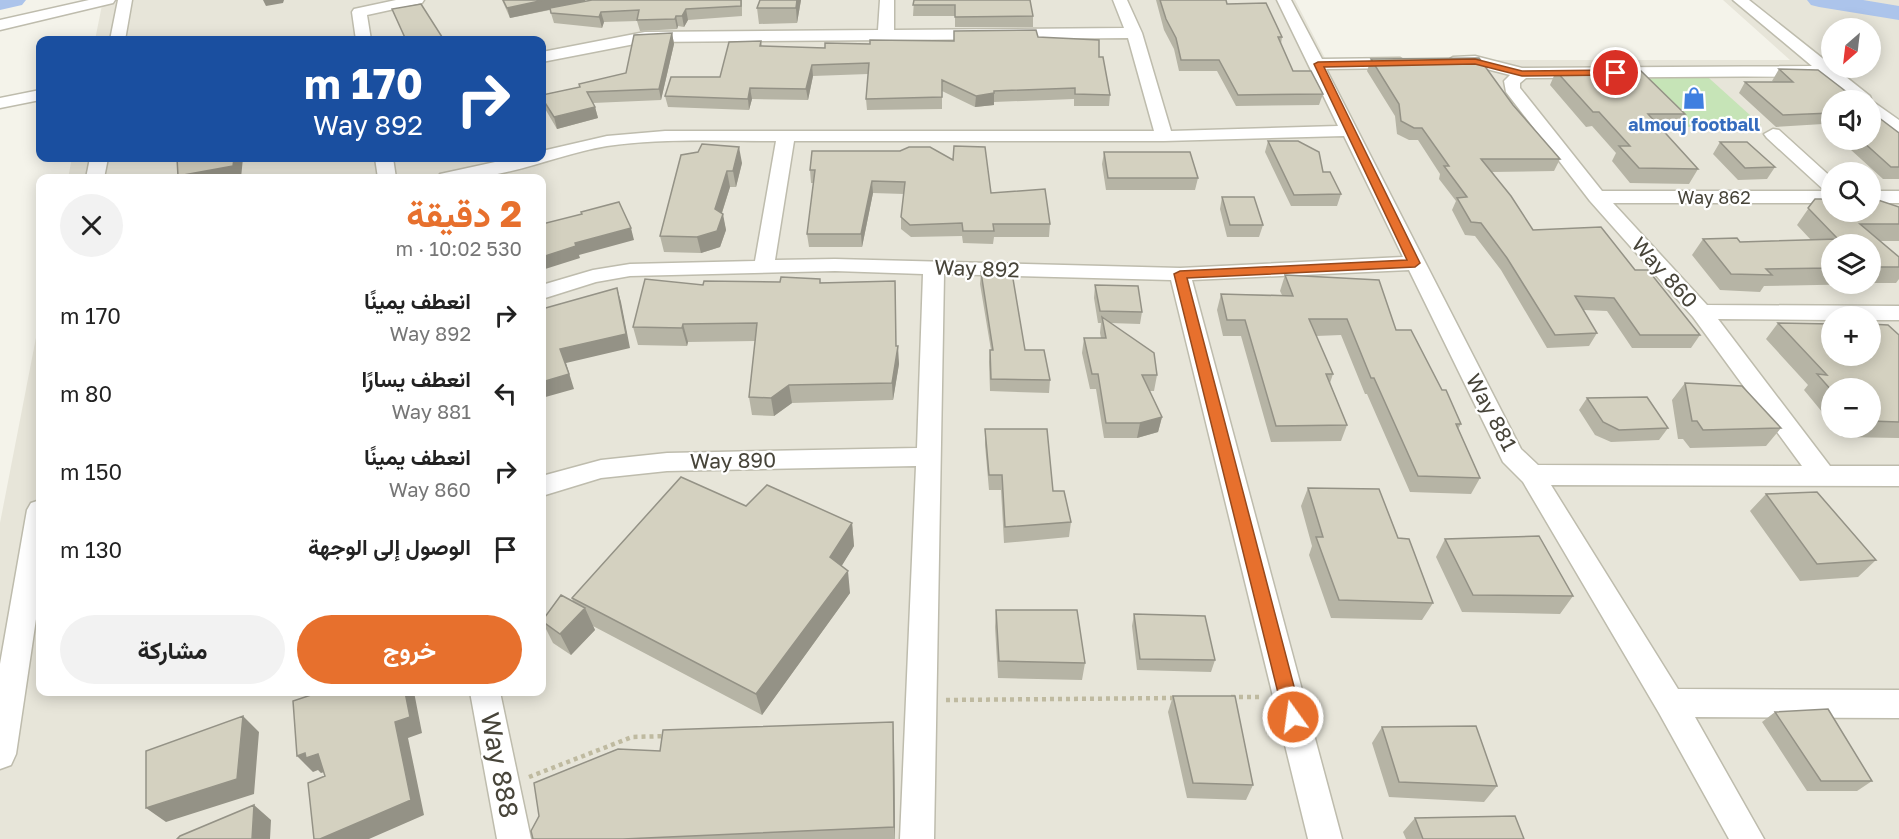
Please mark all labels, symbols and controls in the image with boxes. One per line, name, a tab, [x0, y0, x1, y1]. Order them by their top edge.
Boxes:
north arrow	[1821, 18, 1881, 78]
map controls	[1821, 18, 1881, 438]
pin	[1590, 47, 1641, 98]
icon: arrive	[1599, 56, 1632, 89]
text: 170 m	[304, 58, 423, 108]
icon: right	[444, 60, 522, 138]
shop icon: almouj football	[1681, 85, 1707, 111]
button: sound	[1821, 90, 1881, 150]
text: Way 892	[313, 109, 423, 141]
place label: almouj football	[1628, 113, 1760, 135]
button: search	[1821, 162, 1881, 222]
street label: Way 862	[1677, 186, 1751, 208]
text: 2 دقيقة	[406, 192, 522, 235]
button: close	[60, 194, 123, 257]
street label: Way 860	[1626, 231, 1704, 313]
button: layers	[1821, 234, 1881, 294]
text: 530 m · 10:02	[395, 236, 522, 260]
street label: Way 892	[934, 254, 1020, 282]
text: انعطف يمينًا	[364, 287, 471, 314]
icon: right	[489, 299, 522, 332]
text: 170 m	[60, 302, 121, 329]
button: +	[1821, 306, 1881, 366]
text: Way 892	[390, 321, 471, 345]
text: انعطف يسارًا	[361, 365, 471, 392]
street label: Way 881	[1461, 369, 1523, 455]
icon: left	[489, 377, 522, 410]
button: −	[1821, 378, 1881, 438]
text: 80 m	[60, 380, 112, 407]
text: Way 881	[391, 399, 471, 423]
text: انعطف يمينًا	[364, 443, 471, 470]
street label: Way 890	[690, 446, 776, 474]
icon: right	[489, 455, 522, 488]
text: 150 m	[60, 458, 122, 485]
text: Way 860	[389, 477, 471, 501]
text: الوصول إلى الوجهة	[308, 533, 471, 560]
icon: arrive	[489, 533, 522, 566]
text: 130 m	[60, 536, 122, 563]
button: مشاركة	[60, 615, 285, 684]
button: خروج	[297, 615, 522, 684]
position arrow	[1261, 685, 1325, 749]
street label: Way 888	[475, 710, 525, 820]

